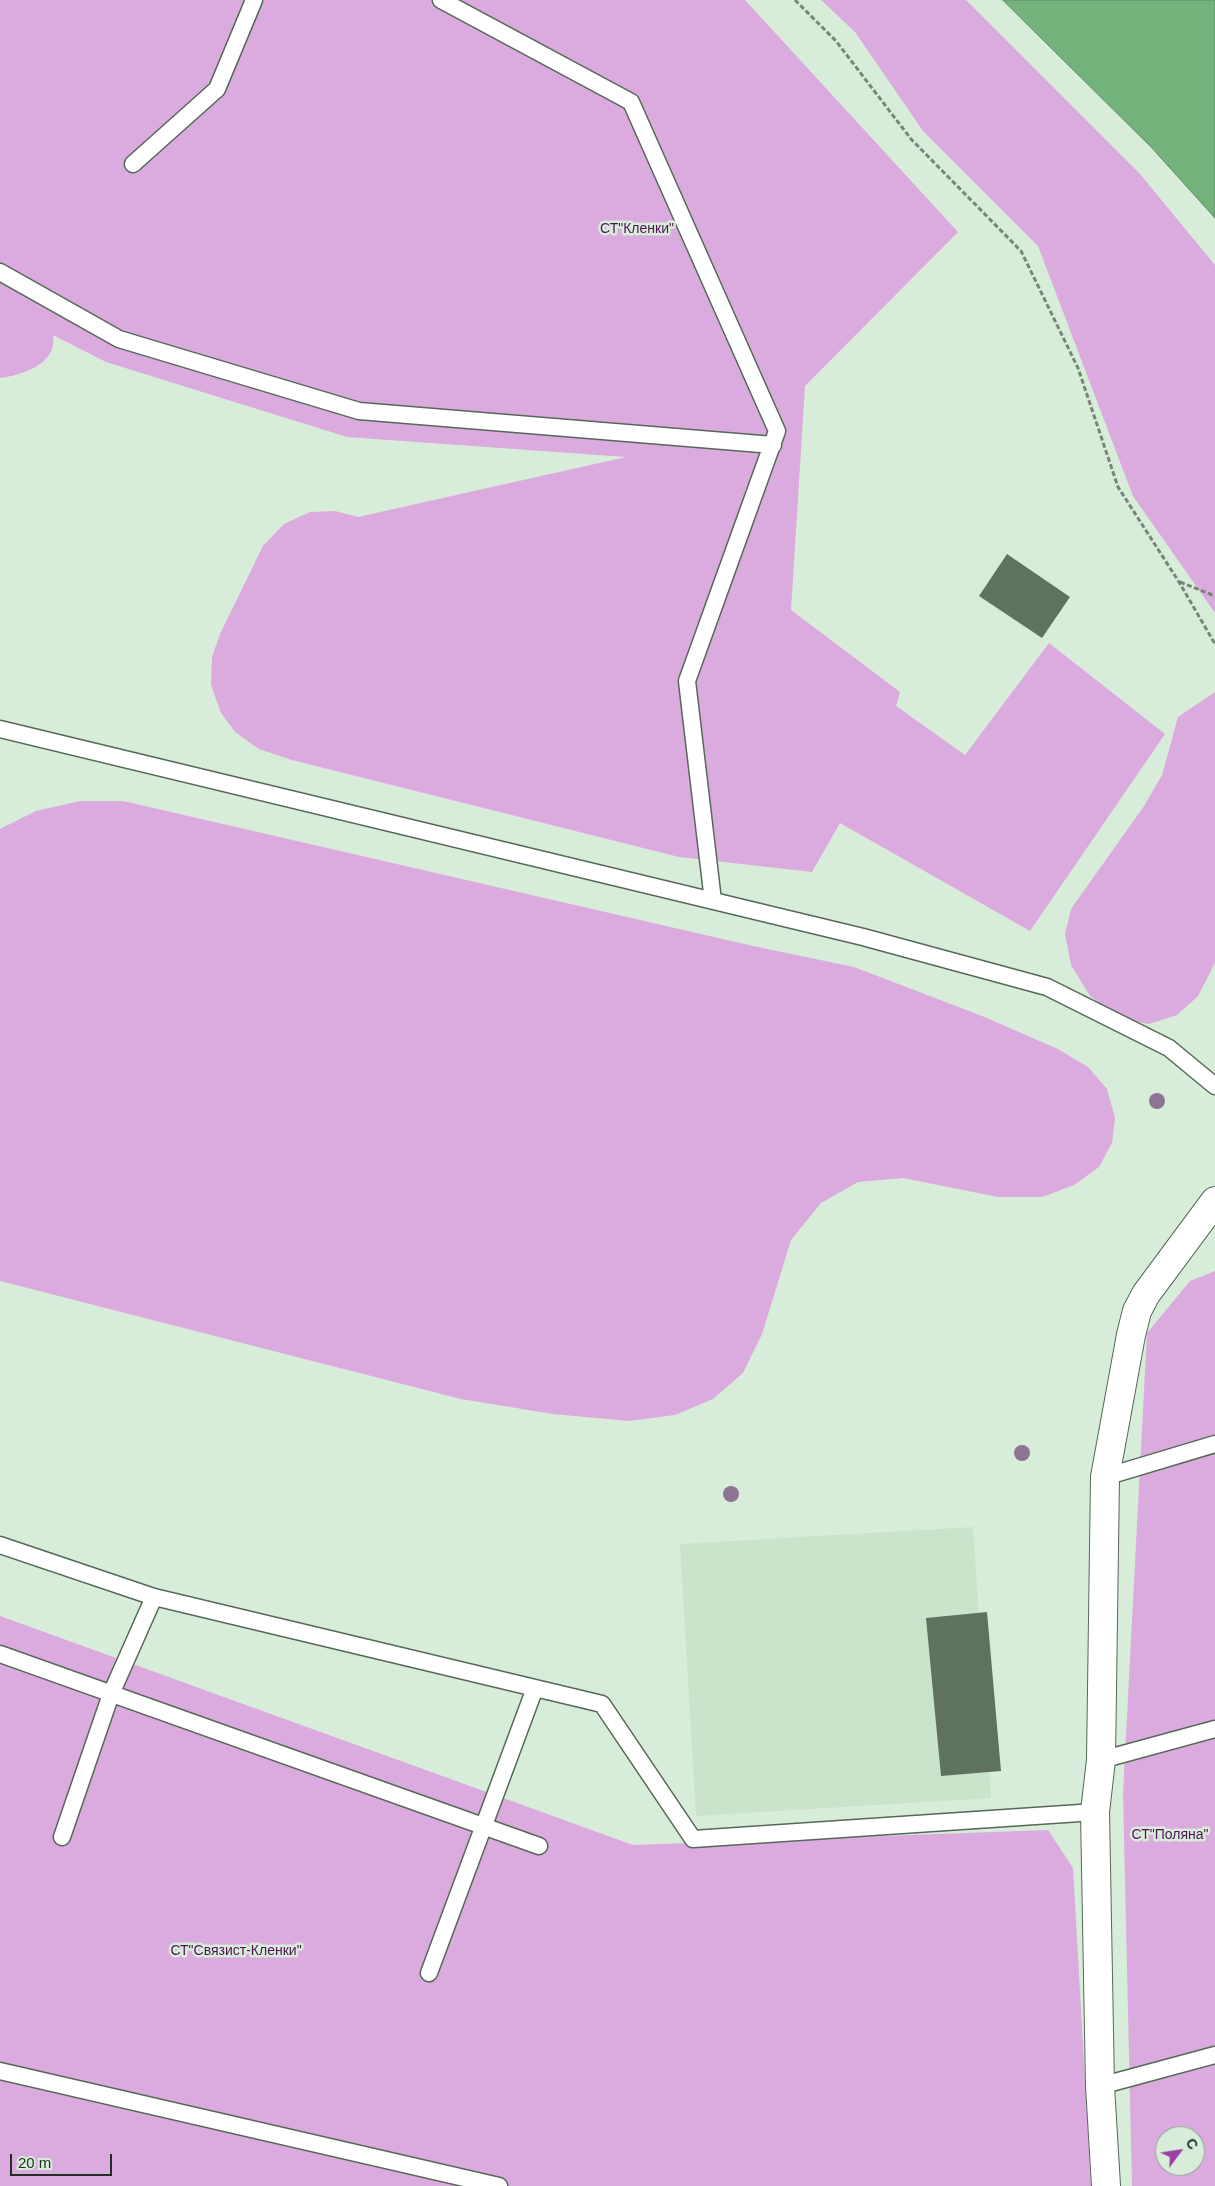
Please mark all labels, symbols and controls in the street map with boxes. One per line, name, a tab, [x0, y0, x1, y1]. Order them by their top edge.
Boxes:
park label: СТ"Кленки"	[600, 221, 674, 237]
park label: СТ"Поляна"	[1132, 1827, 1208, 1843]
park label: СТ"Связист-Кленки"	[170, 1943, 302, 1959]
north arrow	[1155, 2126, 1205, 2176]
text: С	[1183, 2135, 1201, 2152]
scale bar	[12, 2144, 115, 2176]
text: 20 m	[18, 2154, 51, 2171]

